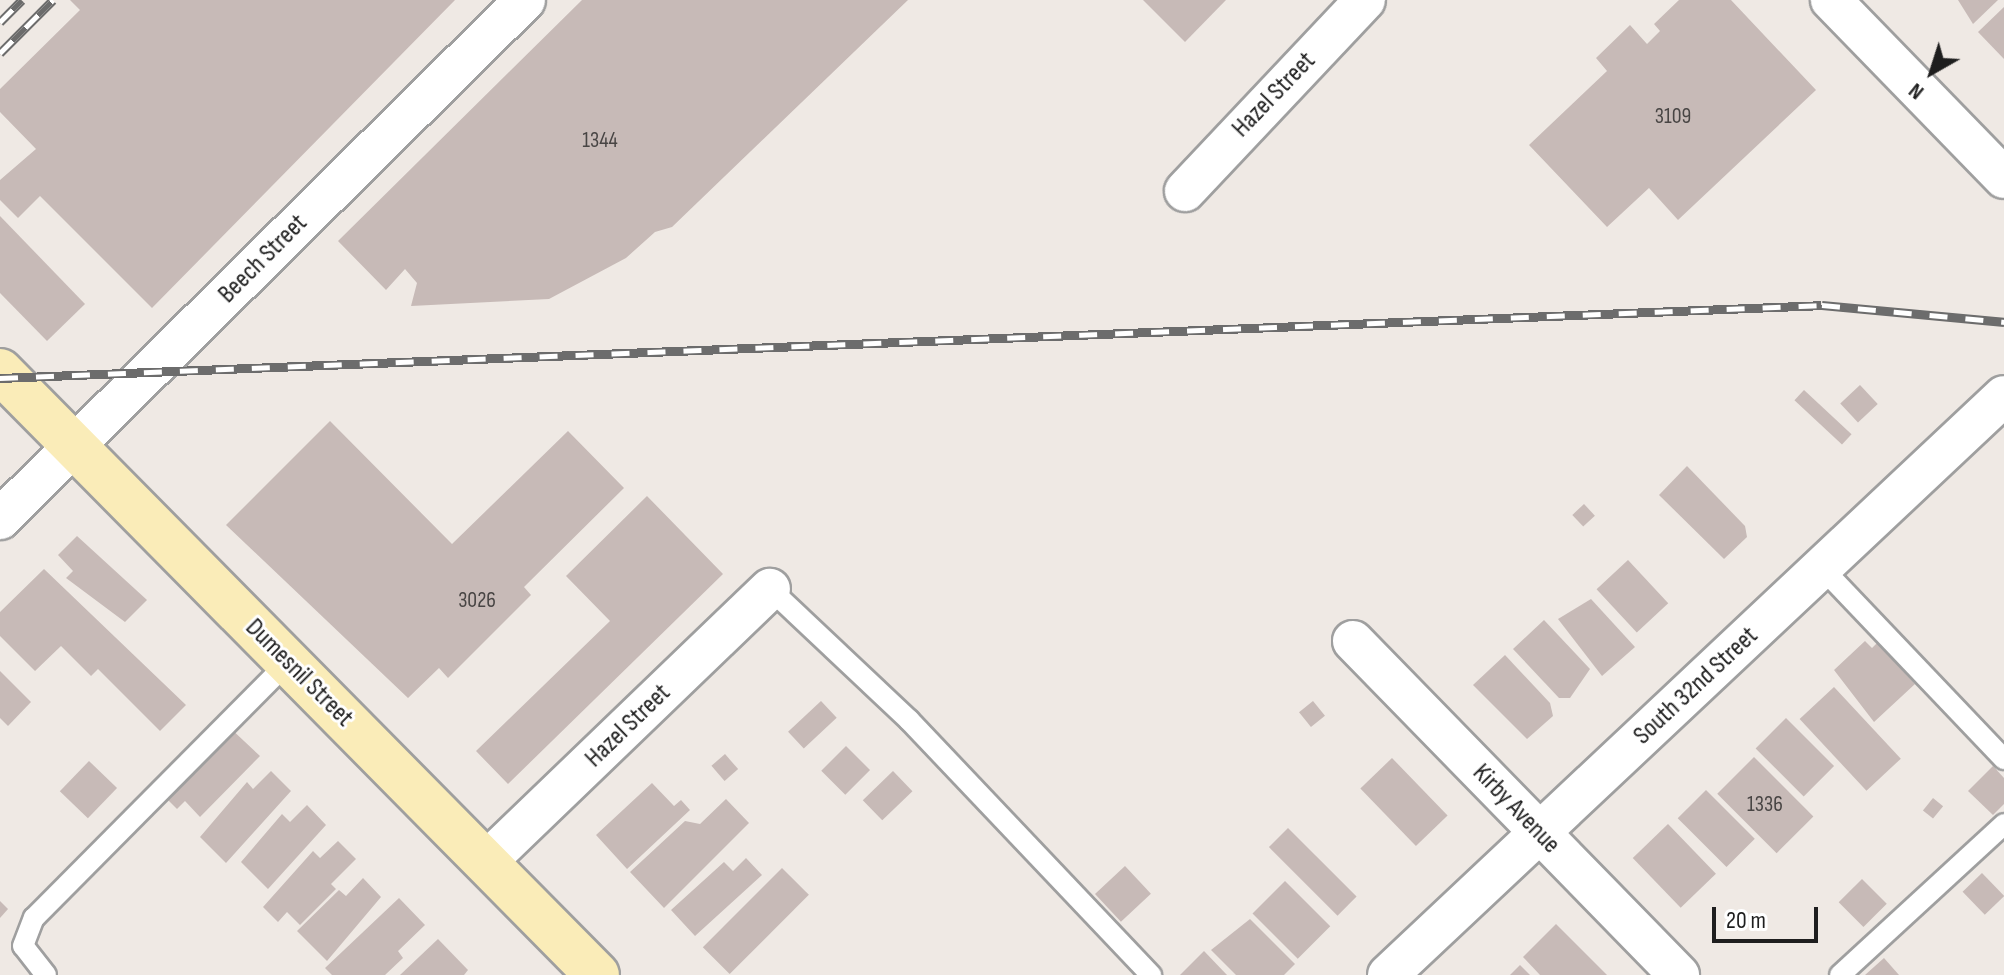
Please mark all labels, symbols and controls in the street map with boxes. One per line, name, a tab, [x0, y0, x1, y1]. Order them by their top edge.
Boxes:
north arrow	[1892, 32, 1972, 112]
street label: Hazel Street	[1226, 46, 1322, 144]
text: N	[1904, 77, 1930, 105]
house number: 3109	[1655, 104, 1691, 130]
house number: 1344	[582, 128, 618, 154]
street label: Beech Street	[212, 208, 314, 310]
house number: 3026	[458, 588, 496, 614]
street label: Dumesnil Street	[238, 612, 360, 734]
street label: South 32nd Street	[1627, 621, 1765, 751]
street label: Hazel Street	[579, 678, 677, 774]
street label: Kirby Avenue	[1466, 758, 1566, 860]
house number: 1336	[1747, 792, 1783, 818]
scale bar	[1716, 891, 1822, 941]
text: 20 m	[1726, 906, 1766, 935]

